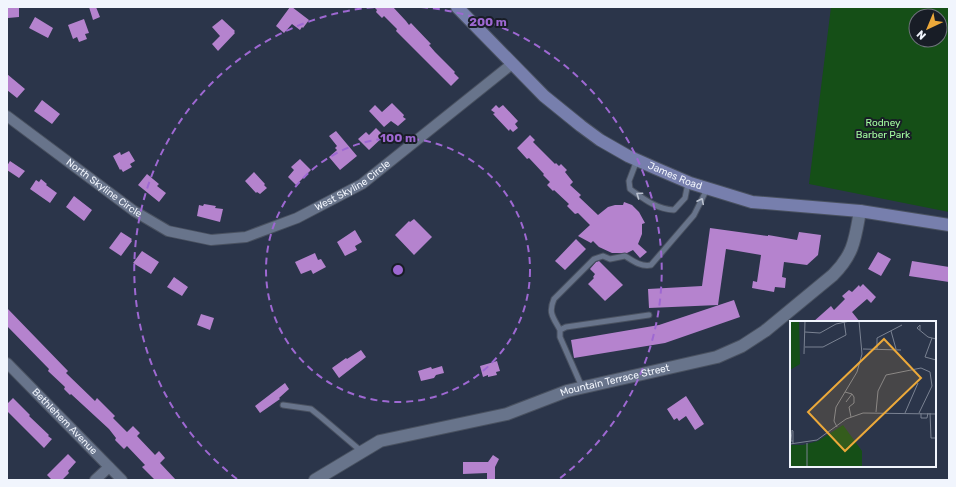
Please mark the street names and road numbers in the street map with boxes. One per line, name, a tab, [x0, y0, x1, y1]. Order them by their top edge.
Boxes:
street label: North Skyline Circle	[64, 156, 144, 220]
street label: West Skyline Circle	[313, 157, 393, 214]
street label: James Road	[646, 160, 704, 192]
street label: Mountain Terrace Street	[558, 362, 671, 399]
street label: Bethlehem Avenue	[29, 386, 100, 457]

